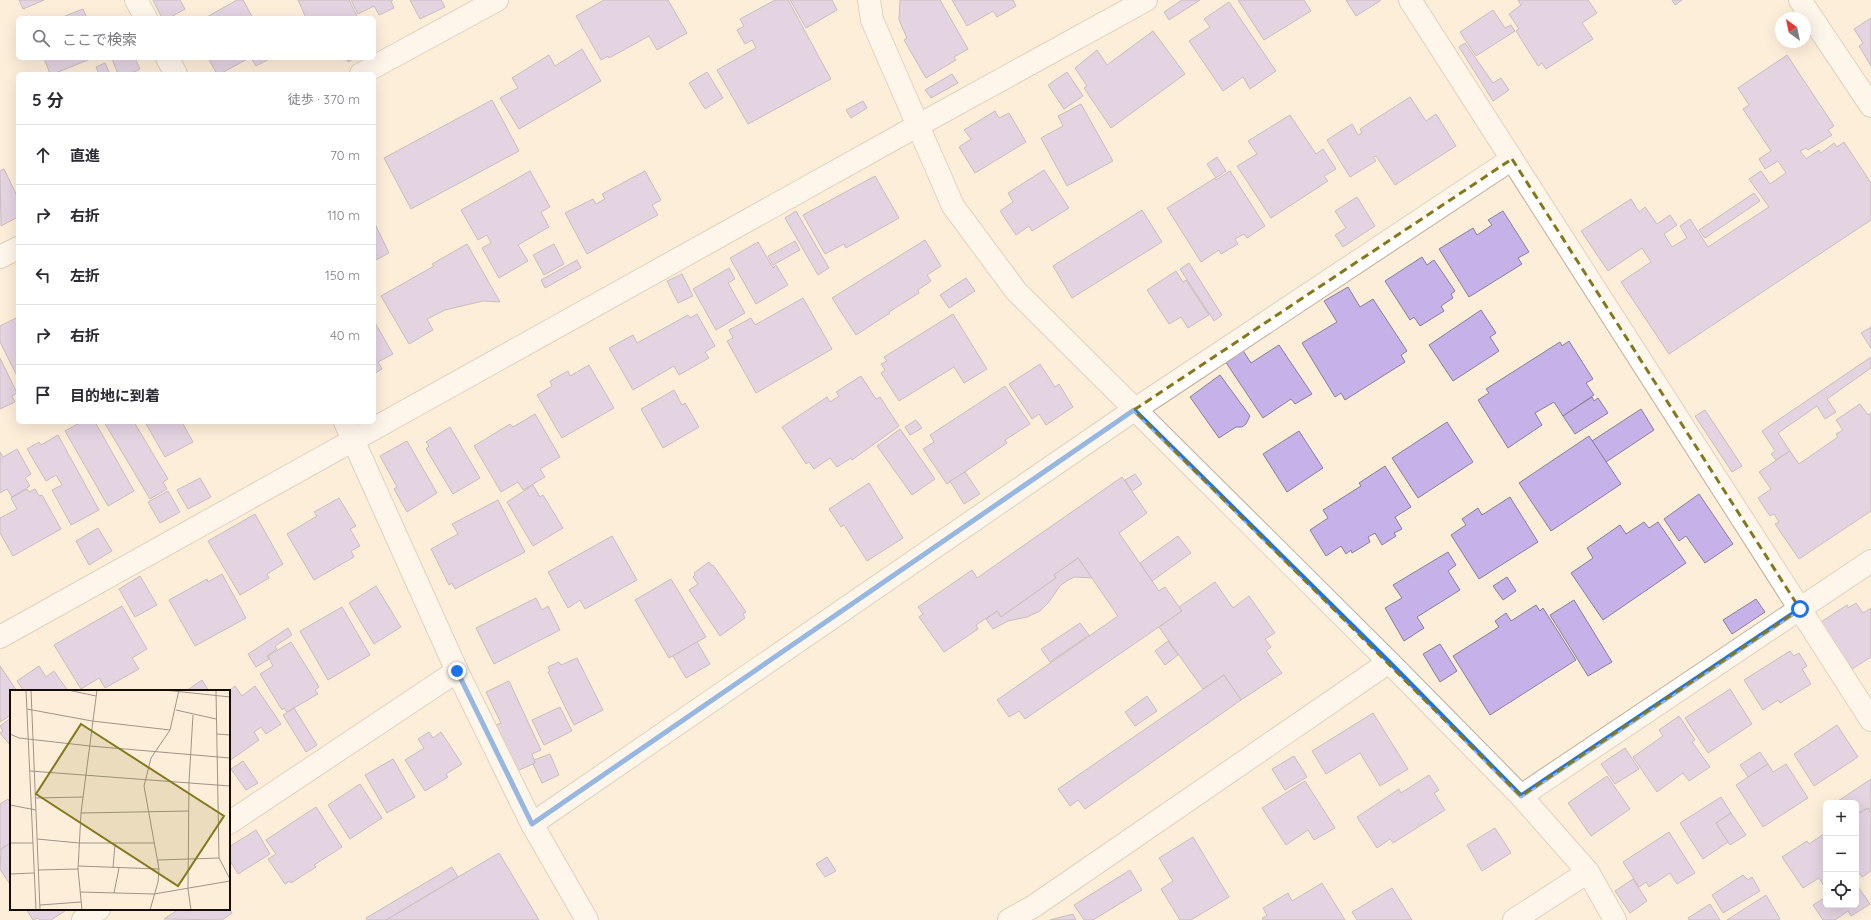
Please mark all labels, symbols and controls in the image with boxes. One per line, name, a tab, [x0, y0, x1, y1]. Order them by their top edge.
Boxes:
north arrow	[1775, 12, 1811, 48]
search box	[16, 16, 376, 60]
icon: search	[30, 27, 52, 49]
text: ここで検索	[62, 30, 137, 49]
text: 5 分	[32, 89, 64, 110]
text: 徒歩 · 370 m	[288, 91, 360, 107]
icon: ahead	[32, 144, 54, 166]
text: 直進	[70, 146, 100, 165]
text: 70 m	[330, 147, 360, 163]
icon: right	[32, 204, 54, 226]
text: 右折	[70, 206, 100, 225]
text: 110 m	[327, 207, 360, 223]
icon: left	[32, 264, 54, 286]
text: 左折	[70, 266, 100, 285]
text: 150 m	[325, 267, 360, 283]
icon: right	[32, 324, 54, 346]
text: 右折	[70, 326, 100, 345]
text: 40 m	[330, 327, 360, 343]
icon: arrive	[32, 384, 54, 406]
text: 目的地に到着	[70, 386, 160, 405]
route start	[1791, 600, 1809, 618]
route end	[448, 662, 466, 680]
inset map	[10, 690, 230, 910]
map controls	[1823, 800, 1859, 908]
button: +	[1823, 800, 1859, 836]
button: −	[1823, 836, 1859, 872]
button: locate	[1823, 872, 1859, 908]

